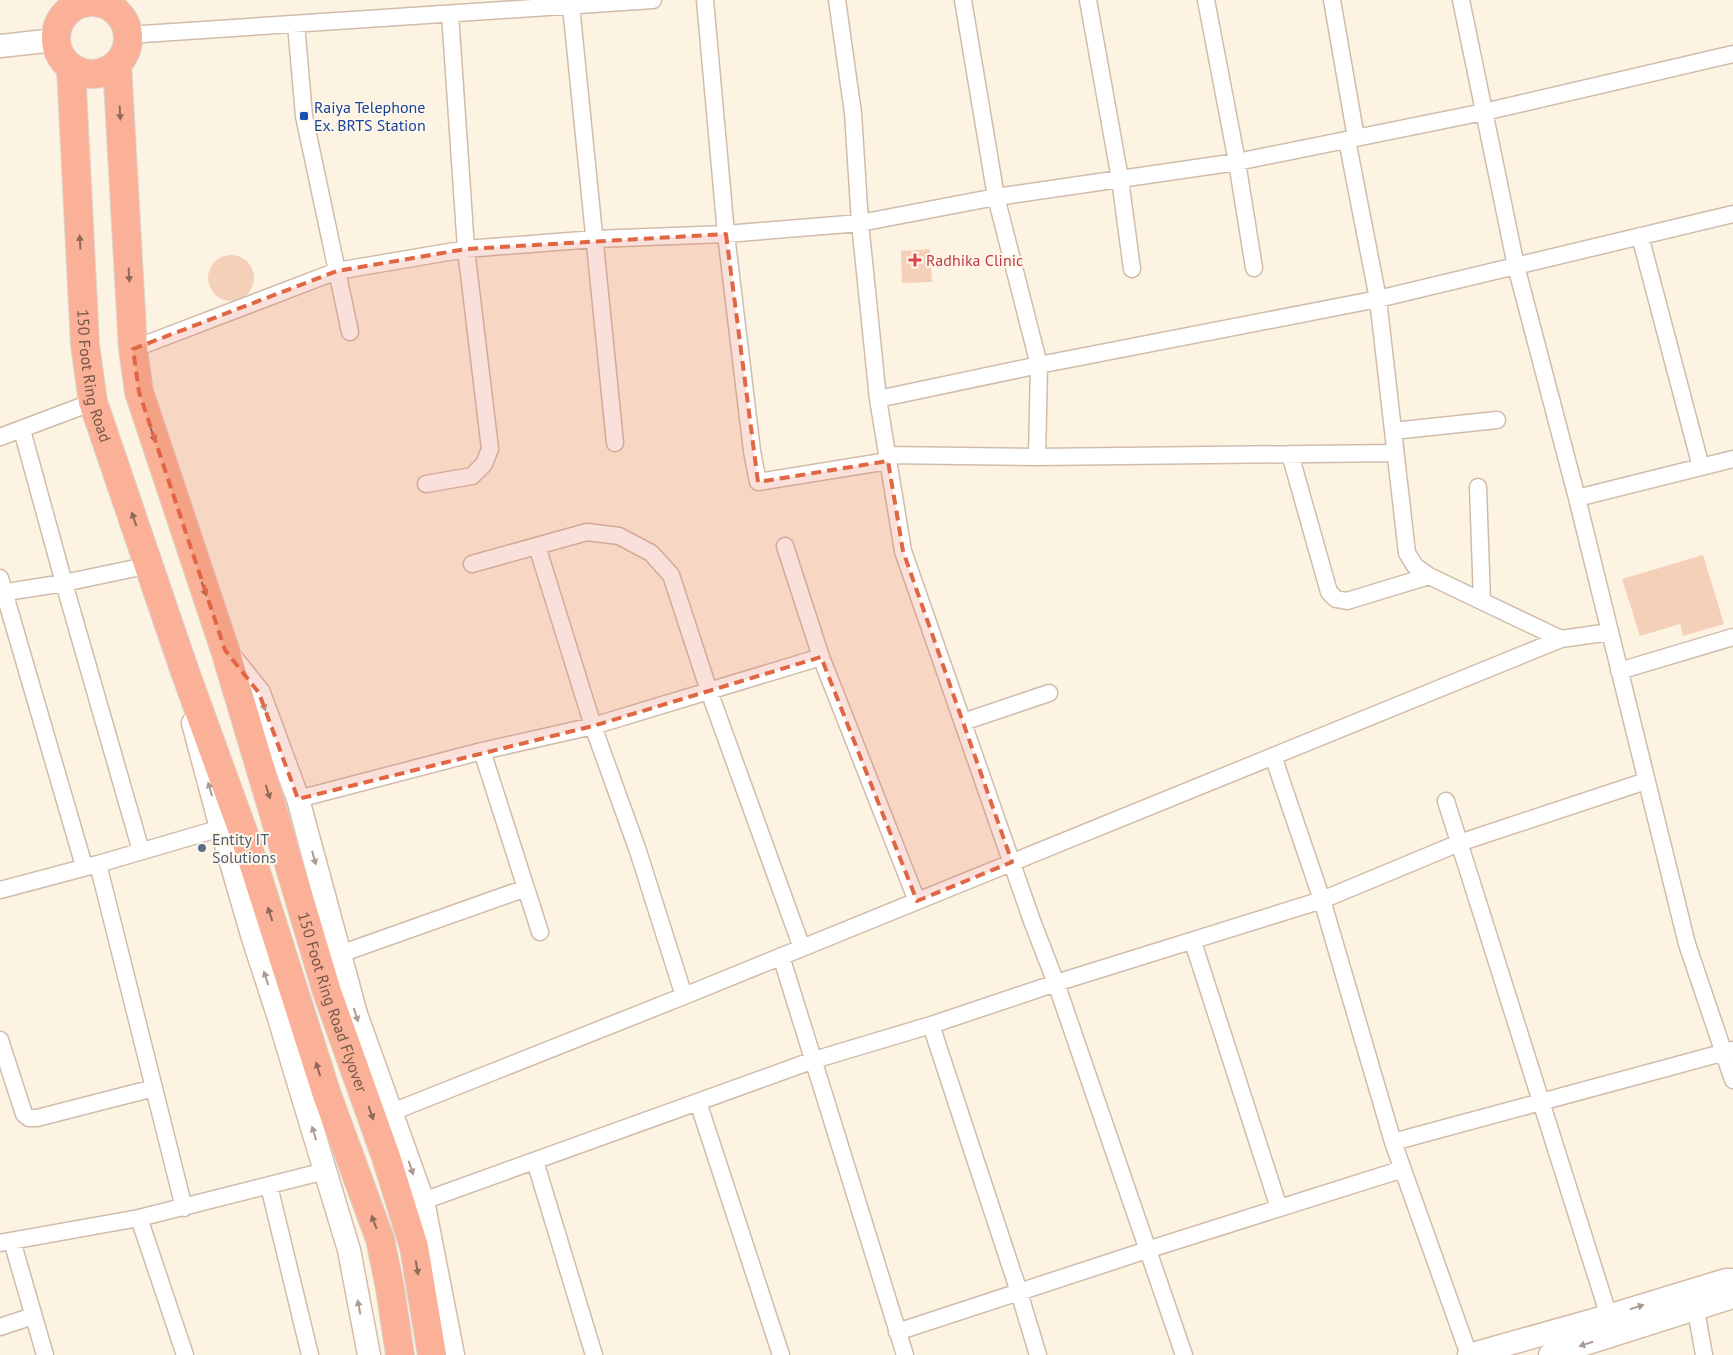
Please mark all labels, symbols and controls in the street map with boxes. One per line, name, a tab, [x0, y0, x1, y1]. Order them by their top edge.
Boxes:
place label: Raiya Telephone Ex. BRTS Station	[314, 97, 426, 135]
one-way arrow	[116, 105, 124, 121]
marker: Raiya Telephone Ex. BRTS Station	[298, 110, 310, 122]
one-way arrow	[75, 233, 83, 249]
place label: Radhika Clinic	[926, 250, 1023, 270]
marker: Radhika Clinic	[908, 253, 922, 267]
one-way arrow	[125, 267, 133, 283]
street label: 150 Foot Ring Road	[73, 309, 116, 445]
one-way arrow	[150, 428, 158, 443]
one-way arrow	[129, 511, 137, 526]
one-way arrow	[201, 582, 208, 597]
one-way arrow	[259, 697, 267, 712]
one-way arrow	[205, 781, 213, 796]
one-way arrow	[265, 784, 273, 799]
place label: Entity IT Solutions	[212, 829, 276, 867]
marker: Entity IT Solutions	[196, 842, 208, 854]
one-way arrow	[310, 851, 318, 866]
one-way arrow	[265, 906, 273, 921]
street label: 150 Foot Ring Road Flyover	[294, 909, 372, 1096]
one-way arrow	[262, 970, 270, 985]
one-way arrow	[353, 1008, 361, 1023]
one-way arrow	[314, 1061, 322, 1076]
one-way arrow	[367, 1106, 375, 1121]
one-way arrow	[309, 1126, 317, 1141]
one-way arrow	[407, 1161, 415, 1176]
one-way arrow	[370, 1214, 377, 1229]
one-way arrow	[414, 1261, 422, 1277]
one-way arrow	[355, 1299, 363, 1315]
one-way arrow	[1630, 1303, 1645, 1310]
one-way arrow	[1579, 1340, 1594, 1348]

